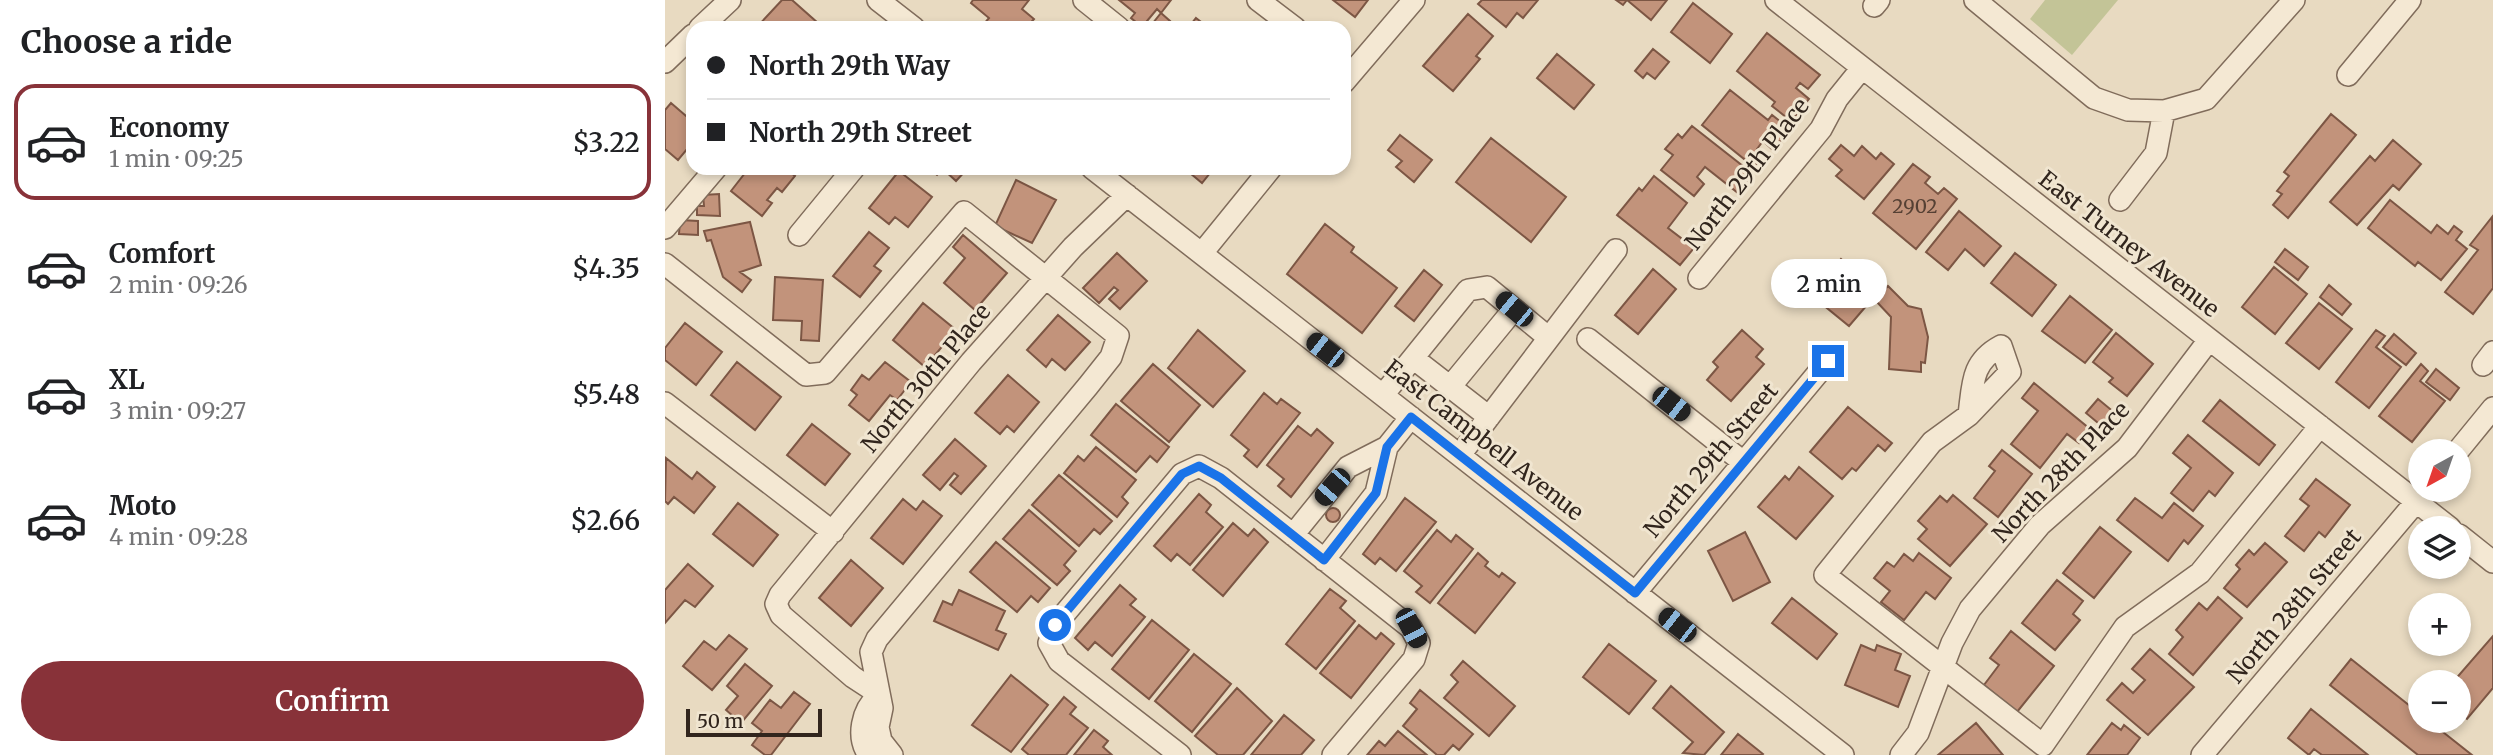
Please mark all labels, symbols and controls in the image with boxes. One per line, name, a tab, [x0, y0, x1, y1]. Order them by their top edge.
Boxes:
text: Choose a ride	[21, 22, 232, 62]
text: North 29th Way	[749, 49, 950, 82]
street label: North 29th Place	[1678, 92, 1815, 255]
icon: car	[25, 111, 88, 174]
text: Economy	[109, 111, 229, 144]
text: North 29th Street	[749, 116, 972, 149]
text: $3.22	[572, 126, 640, 159]
text: 1 min · 09:25	[109, 144, 244, 173]
street label: East Turney Avenue	[2033, 164, 2225, 323]
house number: 2902	[1892, 194, 1938, 218]
icon: car	[25, 237, 88, 300]
text: Comfort	[109, 237, 215, 270]
text: $4.35	[572, 252, 640, 285]
callout: 2 min	[1770, 260, 1886, 308]
text: 2 min	[1797, 269, 1861, 298]
text: 2 min · 09:26	[109, 270, 248, 299]
car	[1492, 287, 1537, 331]
street label: North 30th Place	[855, 297, 996, 458]
car	[1302, 329, 1349, 371]
route end	[1812, 345, 1844, 377]
street label: East Campbell Avenue	[1379, 353, 1590, 526]
icon: car	[25, 363, 88, 426]
text: XL	[109, 363, 145, 396]
street label: North 29th Street	[1637, 376, 1784, 543]
text: $5.48	[572, 378, 640, 411]
car	[1648, 383, 1695, 425]
street label: North 28th Place	[1986, 395, 2135, 548]
text: 3 min · 09:27	[109, 396, 246, 425]
north arrow	[2408, 439, 2471, 502]
map controls	[2408, 439, 2471, 733]
car	[1311, 464, 1354, 510]
icon: car	[25, 489, 88, 552]
text: Moto	[109, 489, 176, 522]
text: $2.66	[570, 504, 640, 537]
button: layers	[2408, 516, 2471, 579]
text: 4 min · 09:28	[109, 522, 248, 551]
street label: North 28th Street	[2220, 522, 2367, 689]
button: +	[2408, 593, 2471, 656]
car	[1654, 604, 1701, 646]
car	[1392, 605, 1431, 651]
route start	[1039, 609, 1071, 641]
button: Confirm	[21, 661, 644, 741]
button: −	[2408, 670, 2471, 733]
scale bar	[686, 706, 823, 738]
text: 50 m	[697, 709, 743, 733]

